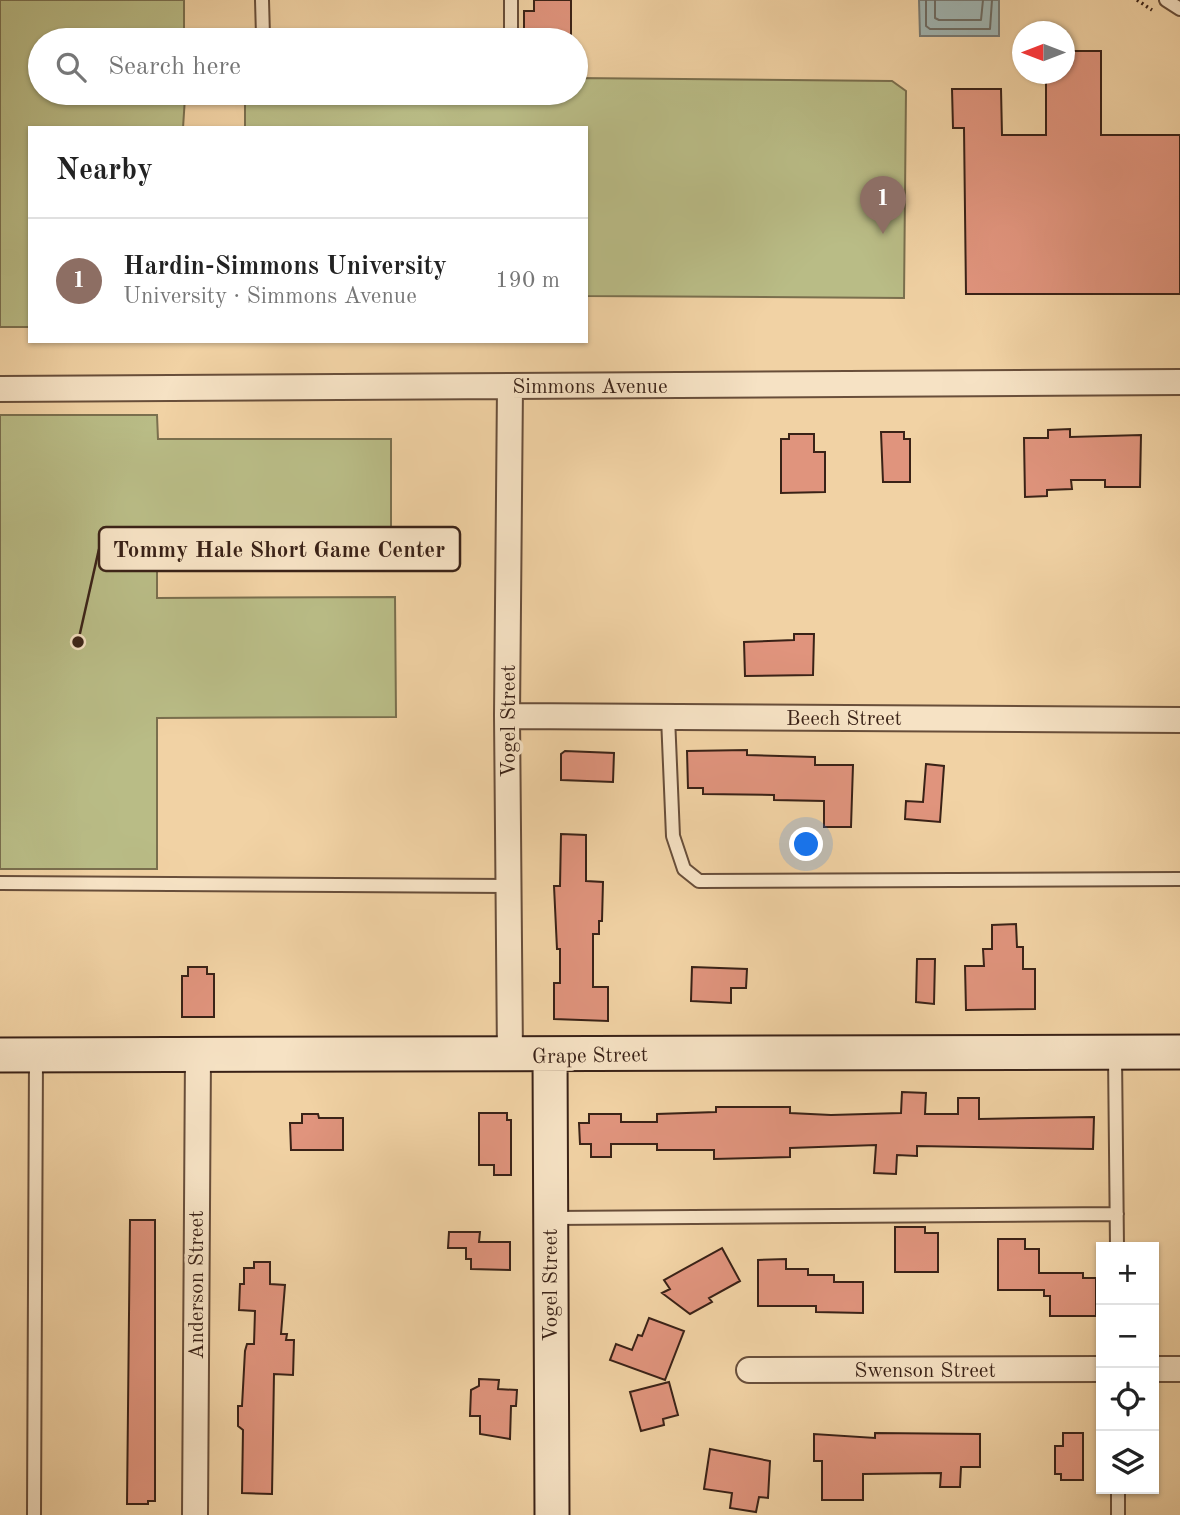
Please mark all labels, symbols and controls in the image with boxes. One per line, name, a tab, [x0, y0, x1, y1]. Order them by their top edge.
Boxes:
north arrow	[1012, 21, 1075, 84]
search box	[28, 28, 588, 105]
icon: search	[52, 48, 90, 86]
text: Search here	[108, 54, 241, 80]
text: Nearby	[56, 156, 153, 186]
pin: 1	[860, 176, 906, 234]
text: Hardin-Simmons University	[123, 254, 447, 280]
text: 1	[72, 269, 86, 292]
text: 190 m	[495, 269, 560, 292]
text: University · Simmons Avenue	[123, 285, 417, 308]
street label: Simmons Avenue	[512, 377, 668, 398]
callout: Tommy Hale Short Game Center	[99, 527, 460, 571]
text: Tommy Hale Short Game Center	[113, 539, 445, 562]
street label: Vogel Street	[499, 665, 520, 777]
street label: Beech Street	[786, 709, 902, 730]
your location	[789, 827, 823, 861]
street label: Grape Street	[532, 1045, 648, 1068]
street label: Anderson Street	[187, 1210, 208, 1360]
street label: Vogel Street	[541, 1229, 562, 1341]
map controls	[1096, 1242, 1159, 1494]
button: +	[1096, 1242, 1159, 1305]
button: −	[1096, 1305, 1159, 1368]
street label: Swenson Street	[854, 1361, 996, 1382]
button: locate	[1096, 1368, 1159, 1431]
button: layers	[1096, 1431, 1159, 1494]

